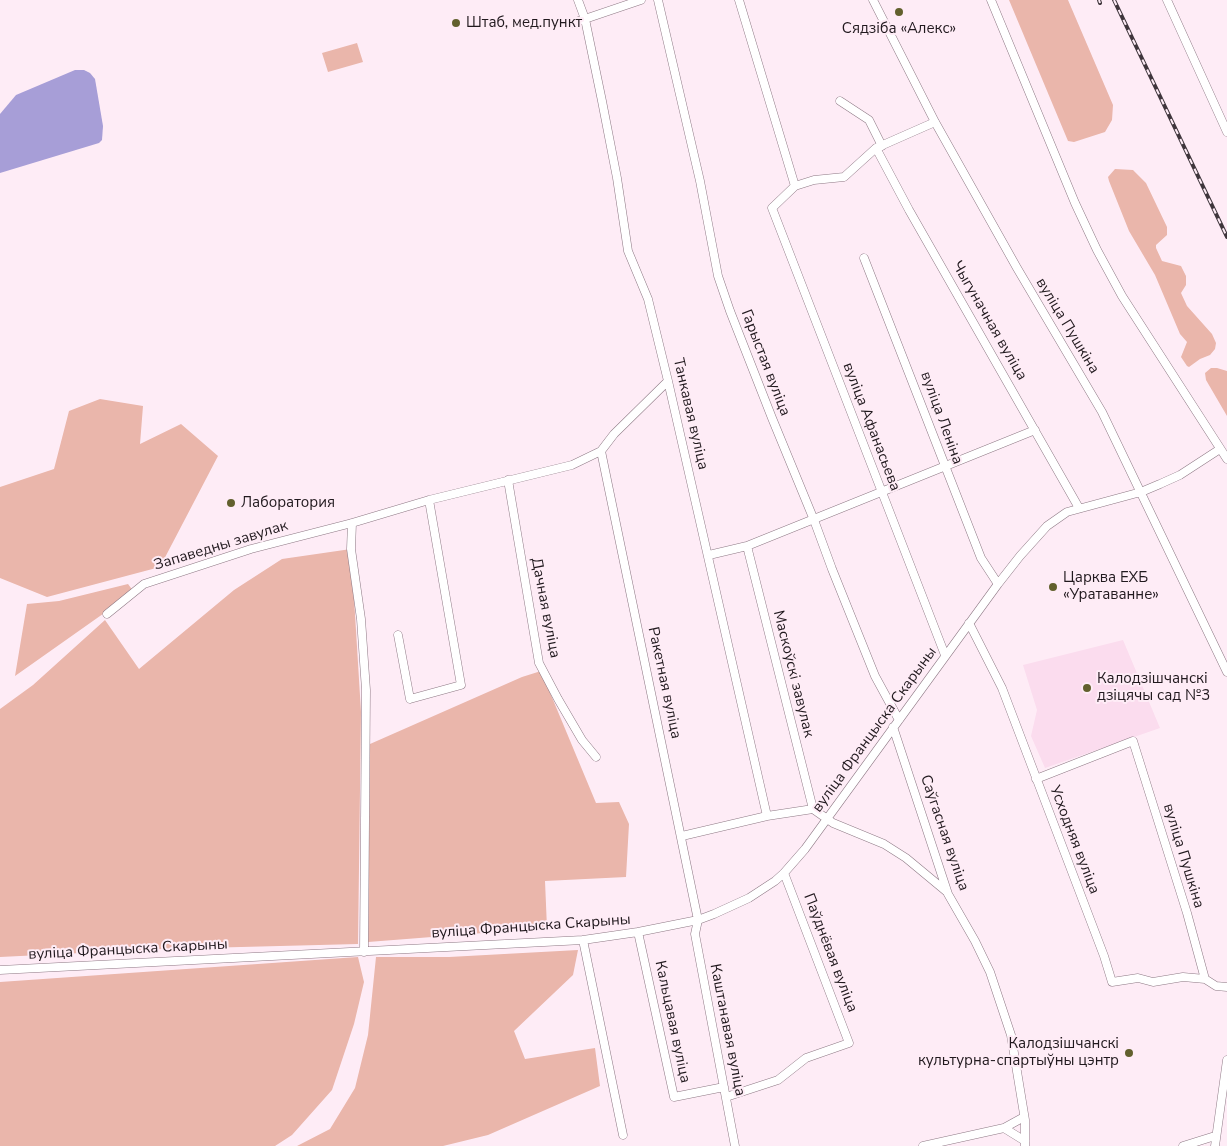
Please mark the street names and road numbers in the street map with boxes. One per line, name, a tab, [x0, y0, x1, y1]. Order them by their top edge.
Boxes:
street label: Чыгуначная вуліца	[948, 258, 1030, 384]
street label: вуліца Пушкіна	[1031, 275, 1103, 377]
street label: Гарыстая вуліца	[736, 307, 794, 419]
street label: Танкавая вуліца	[668, 356, 712, 472]
street label: вуліца Афанасьева	[838, 360, 904, 494]
street label: вуліца Леніна	[916, 369, 966, 467]
street label: Запаведны завулак	[152, 517, 290, 575]
street label: Дачная вуліца	[526, 556, 564, 660]
street label: Маскоўскі завулак	[769, 609, 817, 739]
street label: Ракетная вуліца	[643, 625, 685, 741]
street label: вуліца Францыска Скарыны	[809, 644, 941, 816]
street label: Саўгасная вуліца	[916, 773, 972, 893]
street label: Усходняя вуліца	[1045, 783, 1103, 897]
street label: вуліца Пушкіна	[1159, 802, 1207, 910]
street label: Паўднёвая вуліца	[799, 891, 861, 1015]
street label: вуліца Францыска Скарыны	[431, 911, 631, 943]
street label: вуліца Францыска Скарыны	[28, 936, 228, 964]
street label: Кальцавая вуліца	[650, 959, 694, 1085]
street label: Каштанавая вуліца	[705, 962, 749, 1098]

